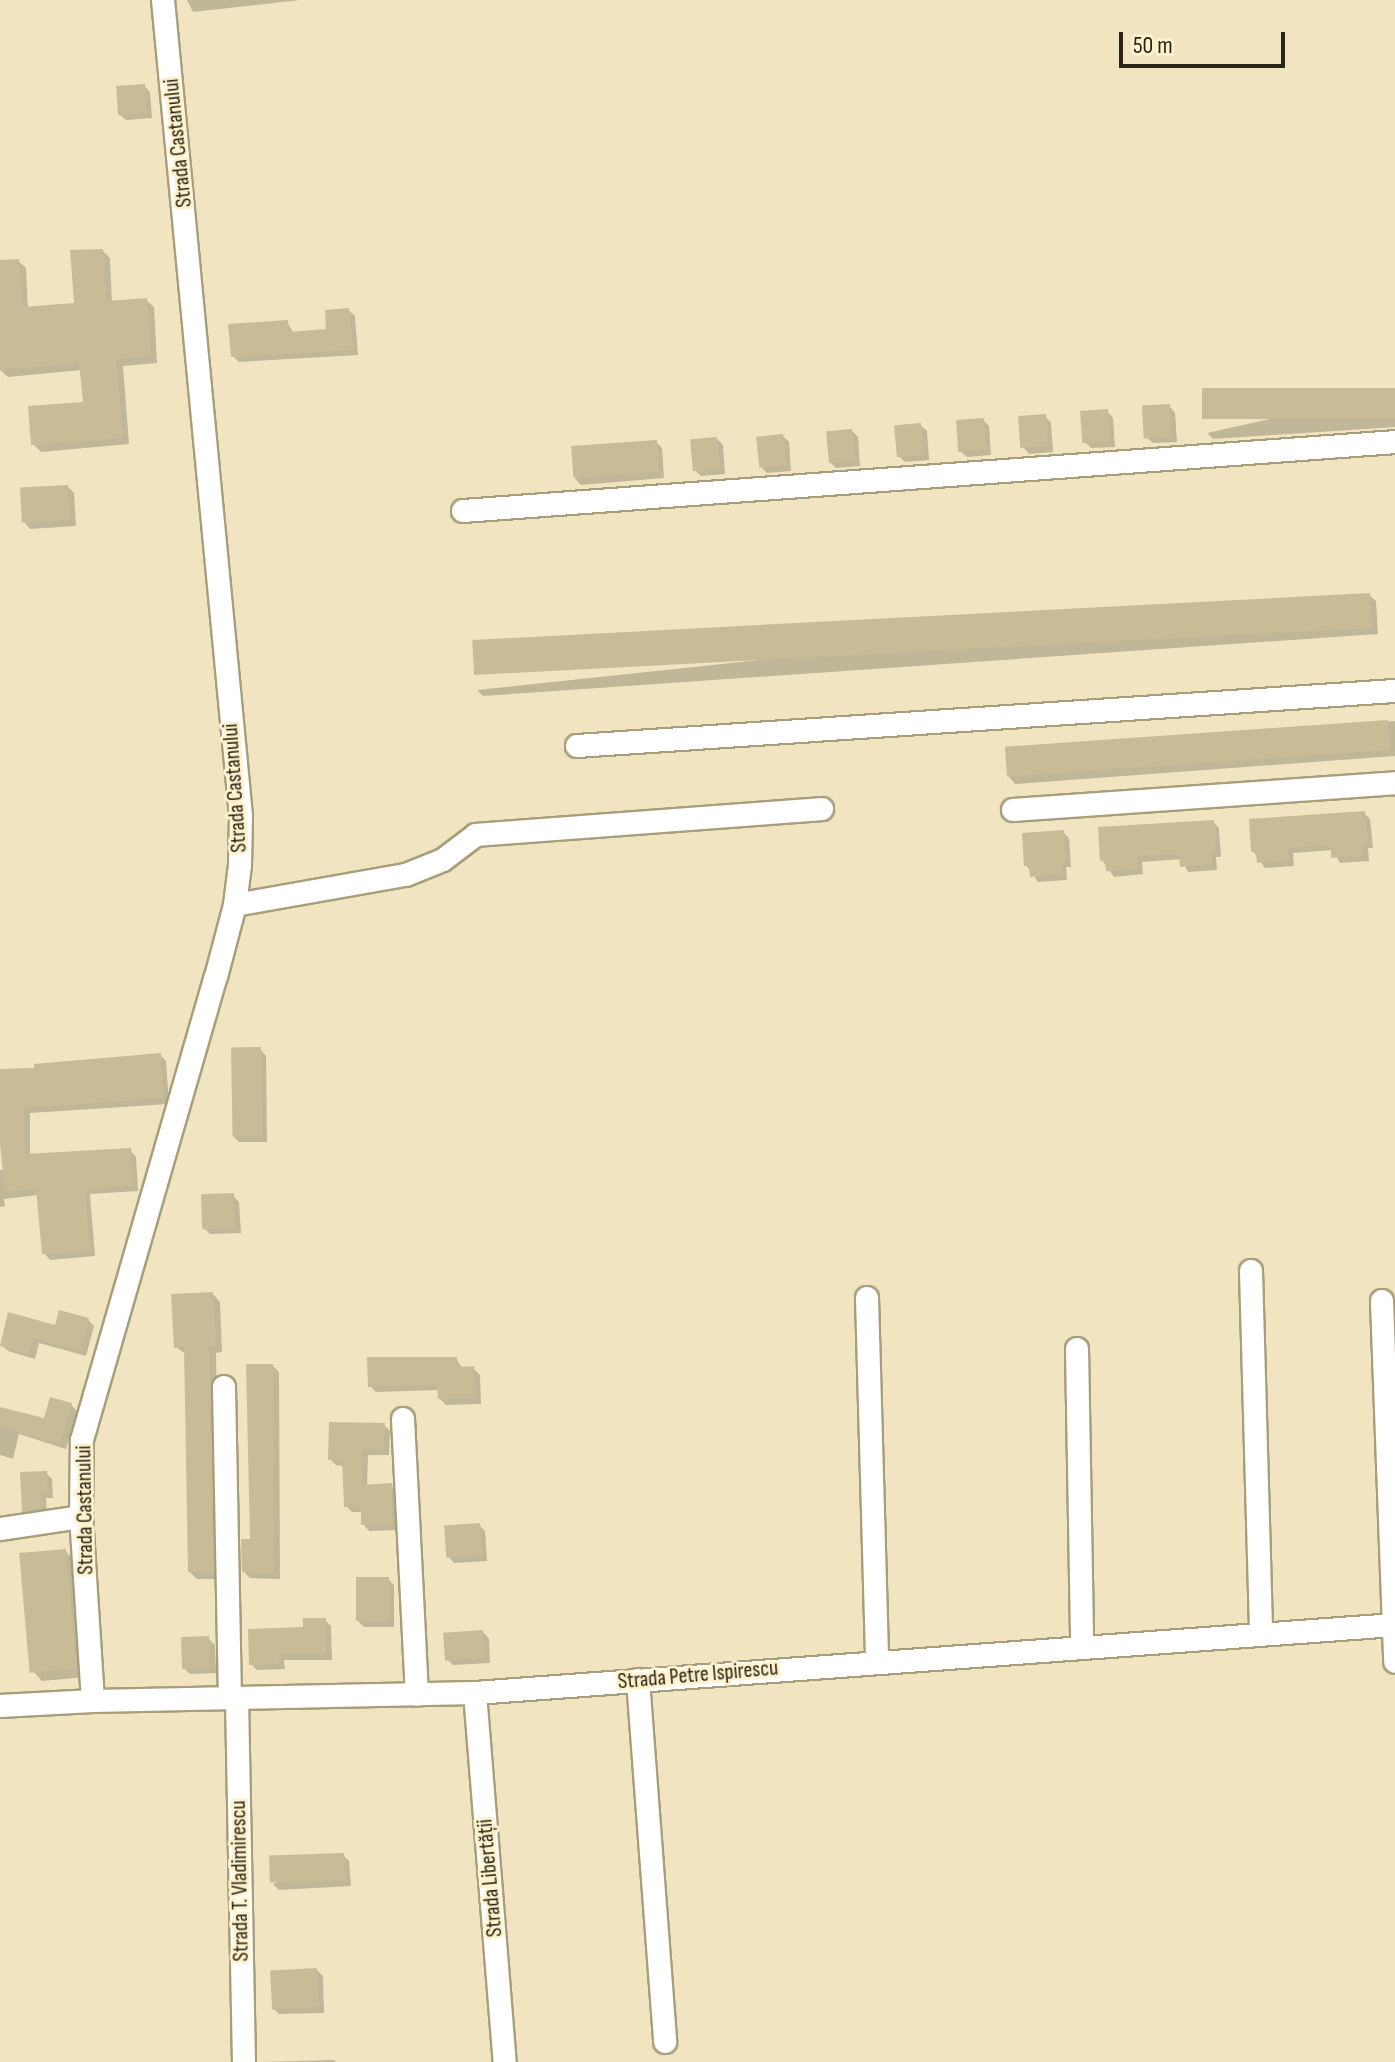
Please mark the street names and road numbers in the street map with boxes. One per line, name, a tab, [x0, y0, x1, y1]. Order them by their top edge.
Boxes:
street label: Strada Castanului	[158, 77, 198, 209]
street label: Strada Castanului	[217, 723, 253, 853]
street label: Strada Castanului	[71, 1445, 99, 1575]
street label: Strada Petre Ispirescu	[617, 1655, 779, 1695]
street label: Strada T. Vladimirescu	[225, 1800, 255, 1962]
street label: Strada Libertății	[472, 1818, 508, 1938]

